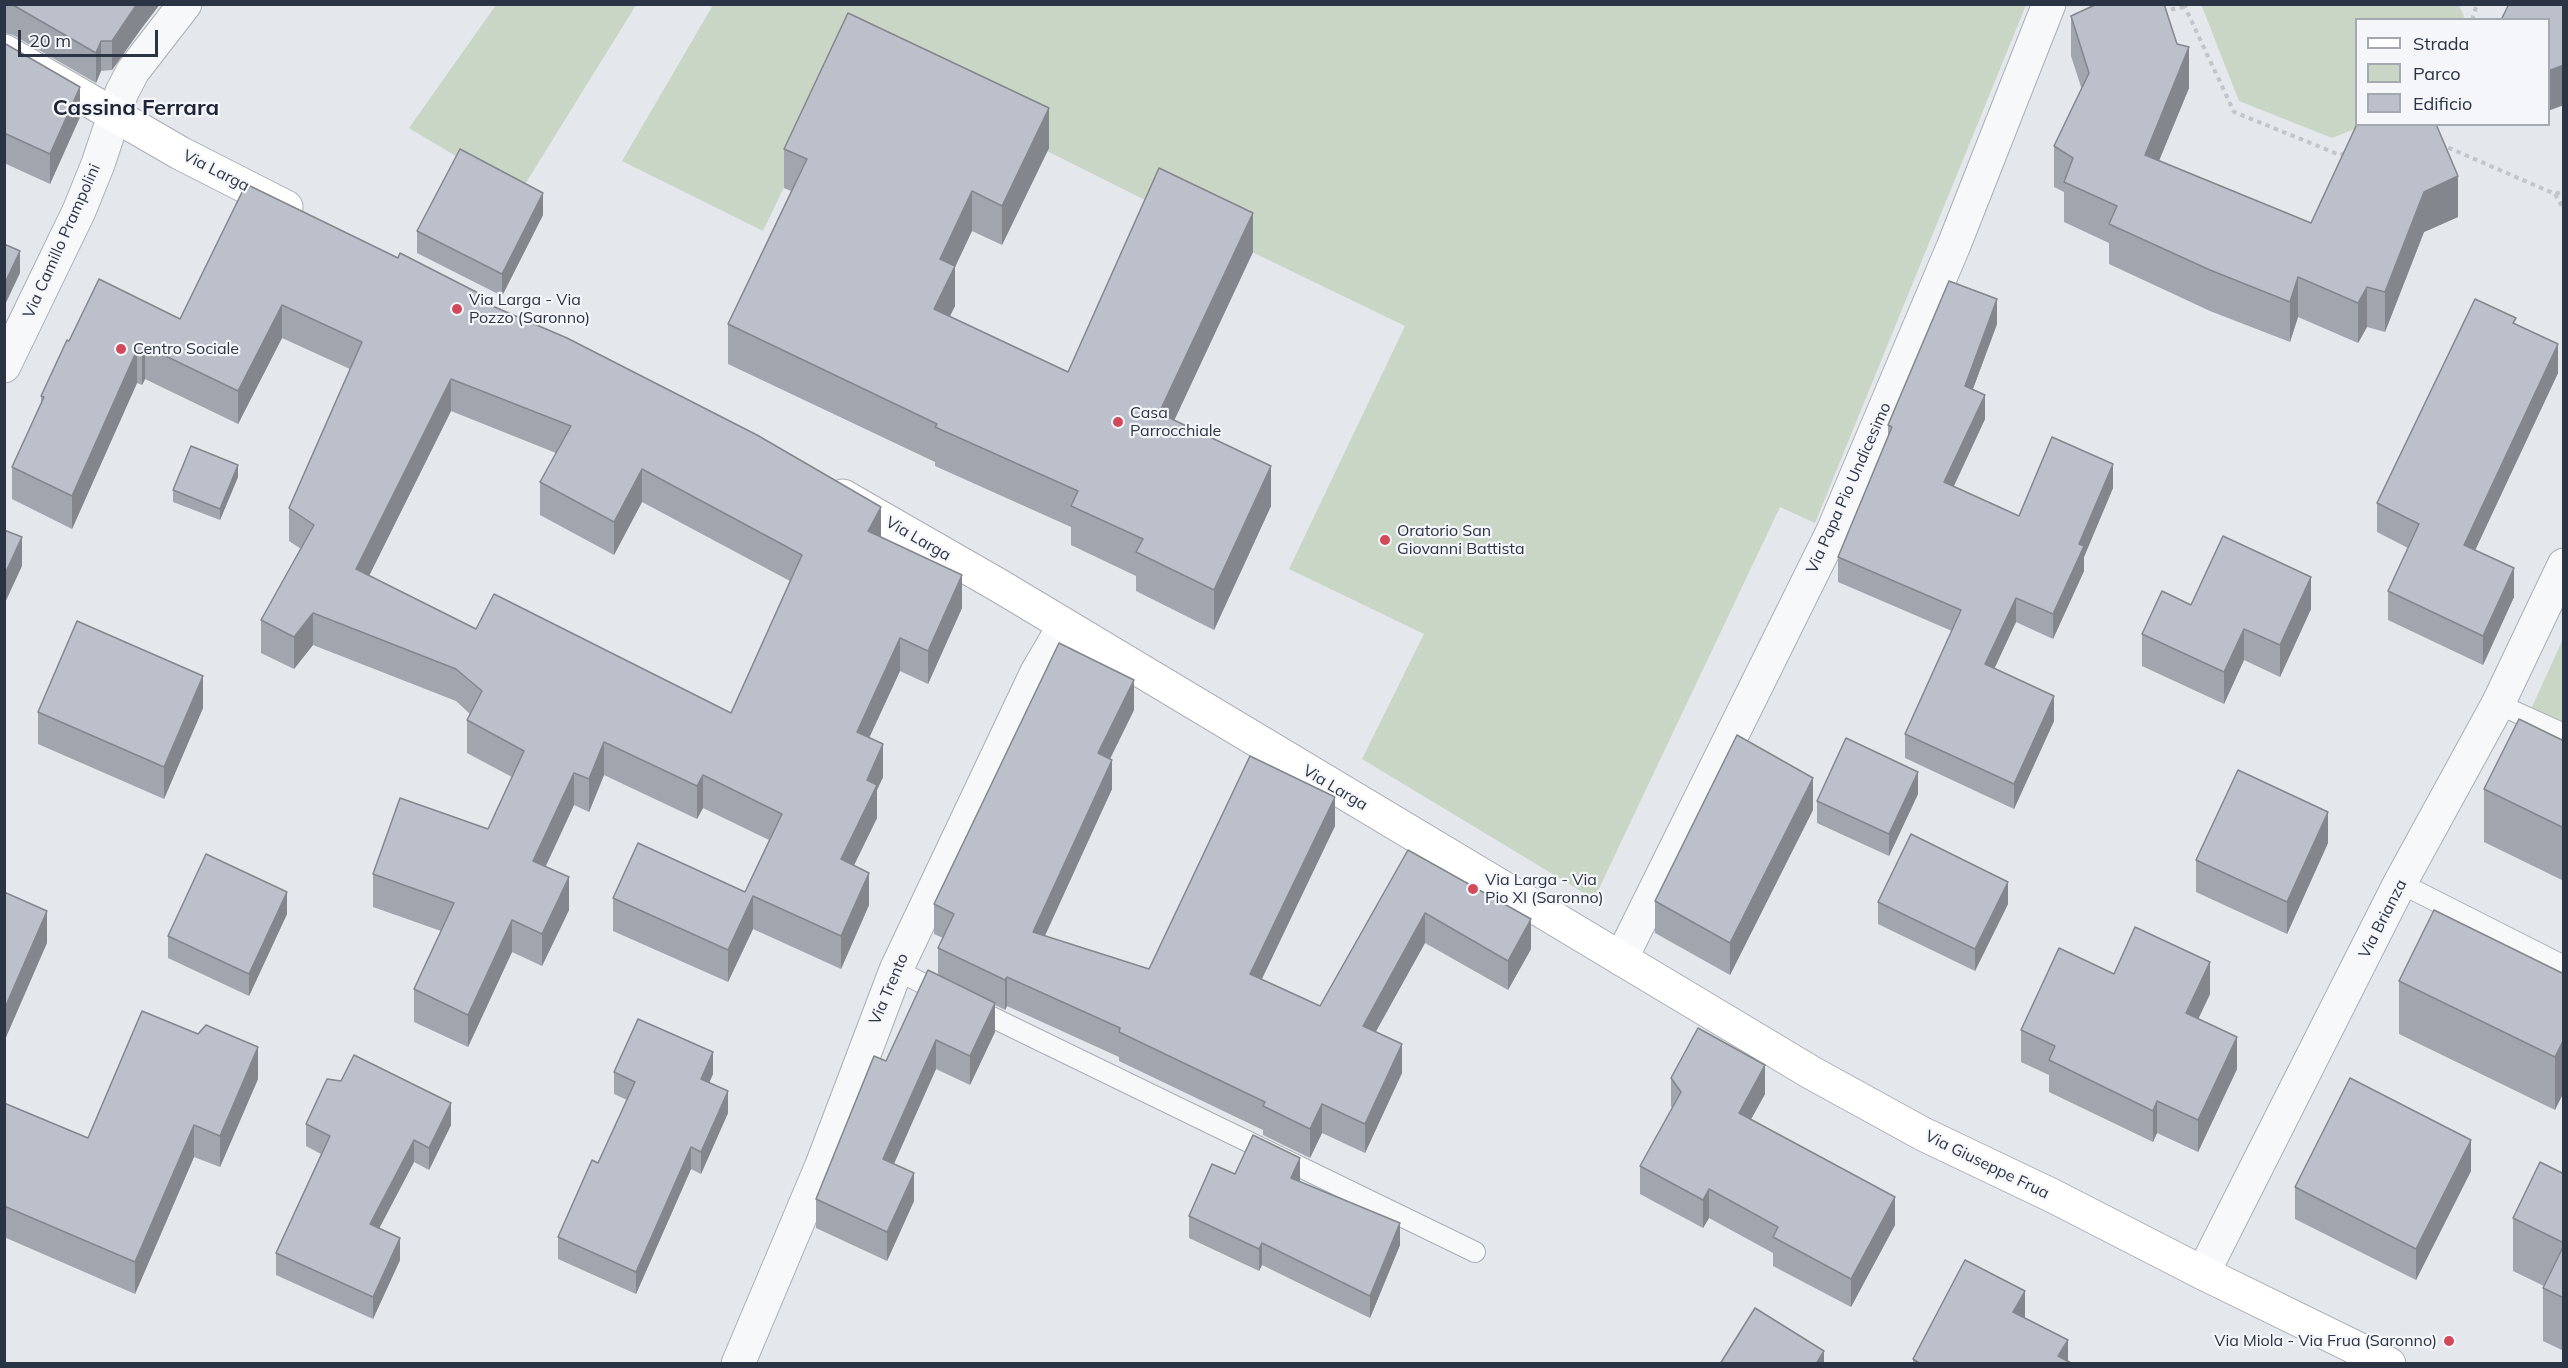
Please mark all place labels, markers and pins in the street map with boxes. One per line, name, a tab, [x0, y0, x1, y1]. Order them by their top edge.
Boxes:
place label: Via Larga - Via Pozzo (Saronno)	[469, 290, 590, 328]
marker: Via Larga - Via Pozzo (Saronno)	[450, 302, 464, 316]
place label: Centro Sociale	[133, 339, 239, 359]
marker: Centro Sociale	[114, 342, 128, 356]
place label: Casa Parrocchiale	[1130, 403, 1221, 441]
marker: Casa Parrocchiale	[1111, 415, 1125, 429]
place label: Oratorio San Giovanni Battista	[1397, 521, 1525, 559]
marker: Oratorio San Giovanni Battista	[1378, 533, 1392, 547]
place label: Via Larga - Via Pio XI (Saronno)	[1485, 870, 1604, 908]
marker: Via Larga - Via Pio XI (Saronno)	[1466, 882, 1480, 896]
place label: Via Miola - Via Frua (Saronno)	[2214, 1331, 2437, 1351]
marker: Via Miola - Via Frua (Saronno)	[2442, 1334, 2456, 1348]

